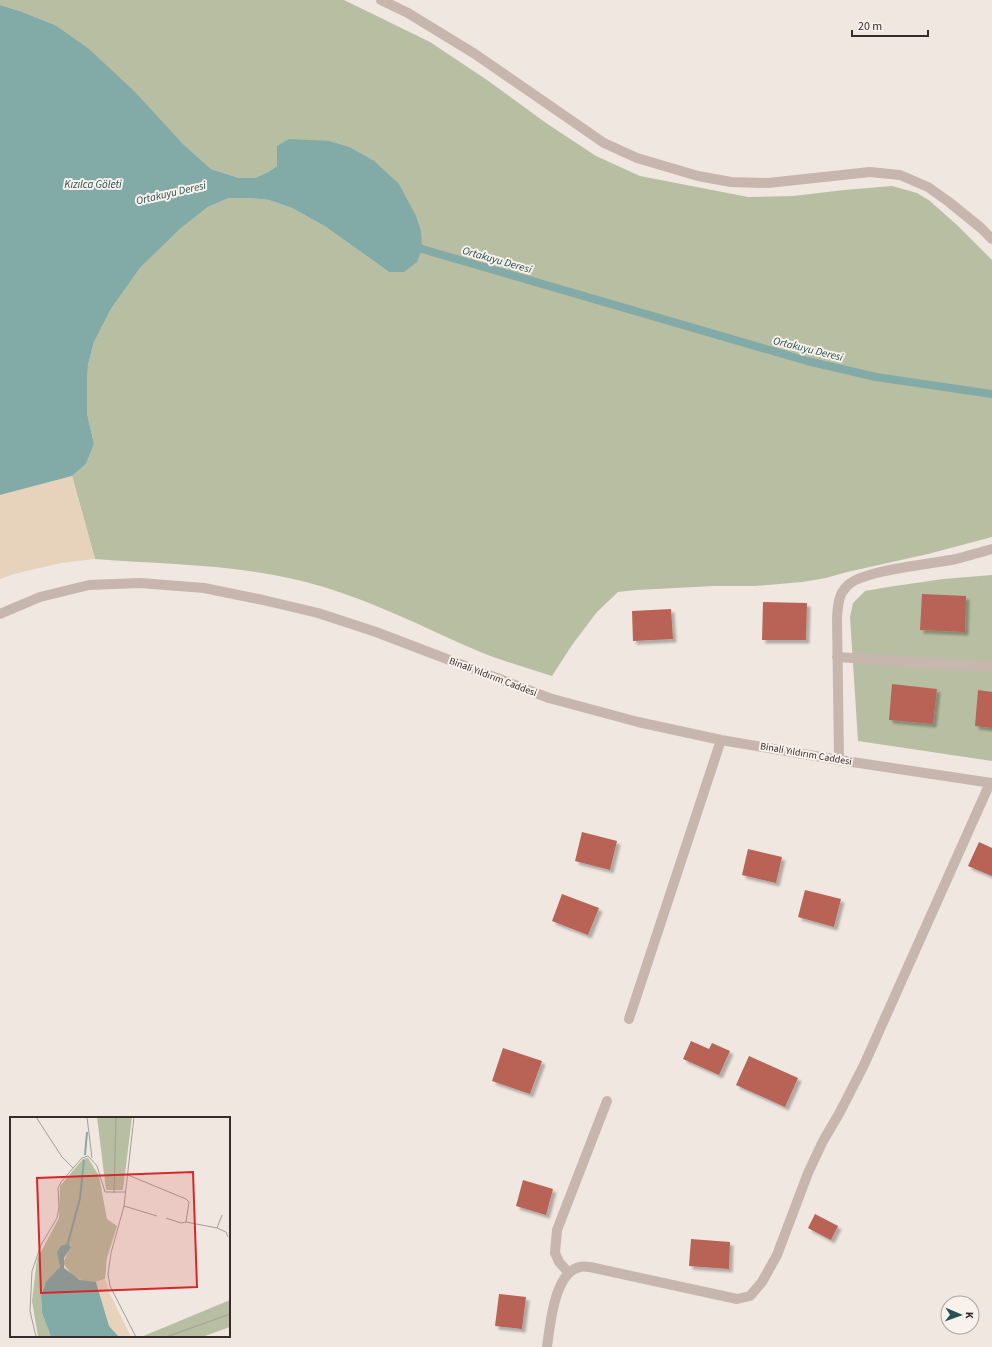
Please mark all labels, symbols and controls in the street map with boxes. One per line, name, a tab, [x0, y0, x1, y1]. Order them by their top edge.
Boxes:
scale bar	[852, 12, 928, 38]
text: 20 m	[858, 18, 882, 35]
water label: Kızılca Göleti	[64, 177, 122, 192]
water label: Ortakuyu Deresi	[134, 178, 208, 208]
water label: Ortakuyu Deresi	[461, 243, 534, 277]
water label: Ortakuyu Deresi	[771, 333, 845, 365]
street label: Binali Yıldırım Caddesi	[447, 654, 539, 700]
street label: Binali Yıldırım Caddesi	[759, 739, 853, 769]
inset map	[10, 1117, 230, 1337]
north arrow	[940, 1295, 980, 1335]
text: K	[962, 1312, 977, 1319]

